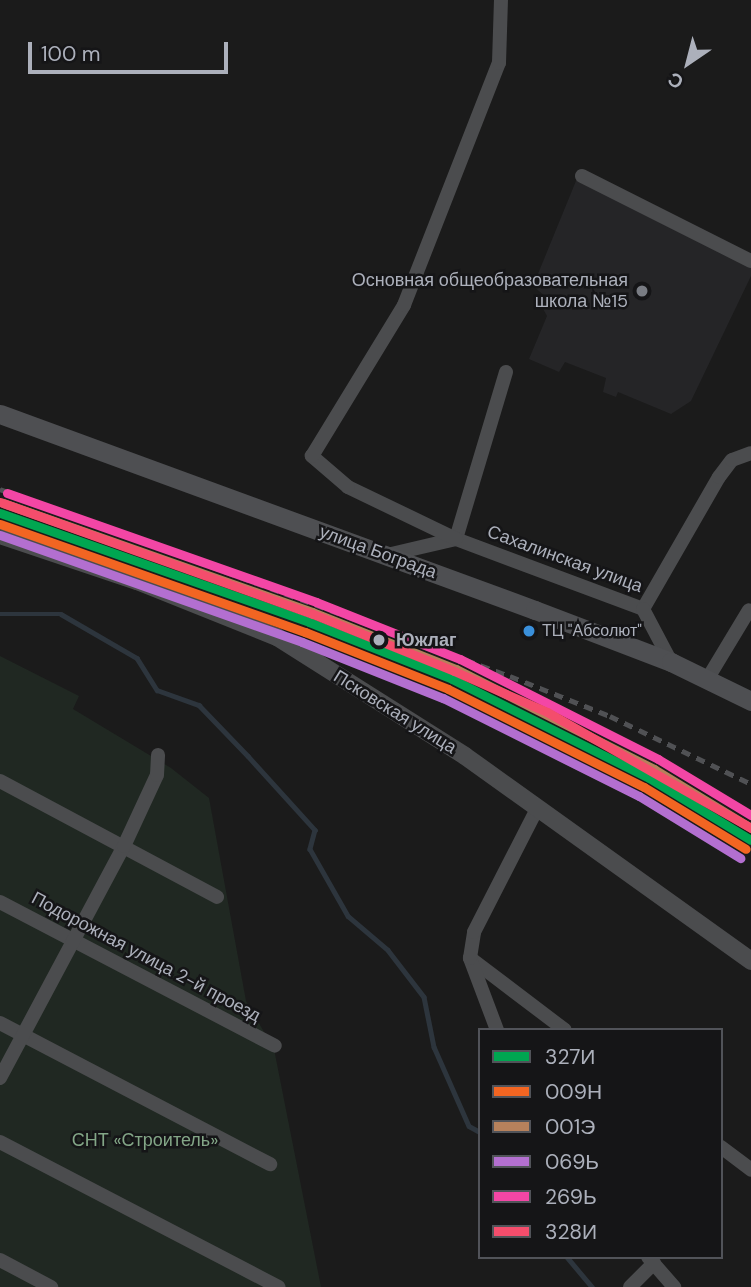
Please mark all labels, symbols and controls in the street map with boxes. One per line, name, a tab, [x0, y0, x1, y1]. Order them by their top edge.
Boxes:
scale bar	[32, 28, 231, 72]
north arrow	[653, 28, 723, 98]
text: 100 m	[41, 40, 101, 68]
text: С	[663, 66, 688, 95]
place label: Основная общеобразовательная школа №15	[352, 270, 628, 312]
marker: Основная общеобразовательная школа №15	[634, 283, 650, 299]
street label: улица Бограда	[316, 521, 440, 583]
street label: Сахалинская улица	[484, 521, 646, 597]
place label: ТЦ "Абсолют"	[542, 621, 642, 641]
marker: ТЦ "Абсолют"	[522, 624, 536, 638]
marker: Южлаг	[368, 629, 390, 651]
place label: Южлаг	[396, 629, 456, 651]
street label: Псковская улица	[330, 666, 460, 758]
street label: Подорожная улица 2-й проезд	[28, 887, 264, 1027]
legend	[478, 1028, 723, 1259]
text: 327И	[545, 1043, 595, 1071]
text: 009Н	[545, 1078, 602, 1106]
text: 001Э	[545, 1113, 595, 1141]
park label: СНТ «Строитель»	[72, 1129, 218, 1151]
text: 069Ь	[545, 1148, 599, 1176]
text: 269Ь	[545, 1183, 597, 1211]
text: 328И	[545, 1218, 597, 1246]

